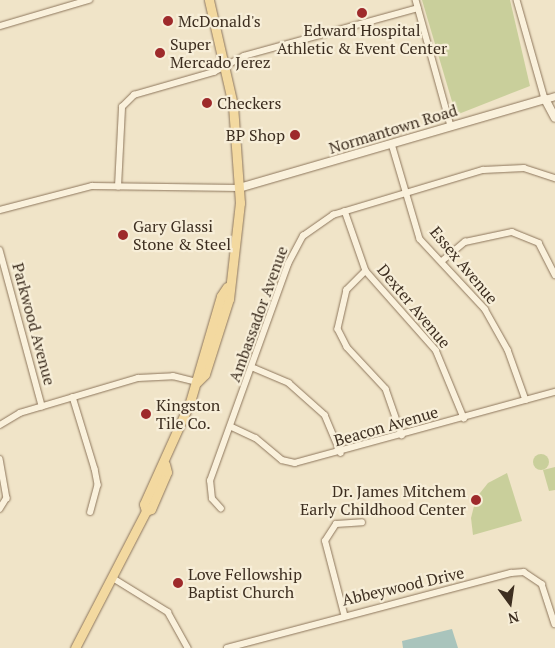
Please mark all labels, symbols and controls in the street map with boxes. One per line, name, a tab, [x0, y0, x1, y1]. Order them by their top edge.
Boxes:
marker: Edward Hospital Athletic & Event Center	[356, 7, 368, 19]
place label: McDonald's	[178, 11, 261, 31]
marker: McDonald's	[162, 15, 174, 27]
place label: Edward Hospital Athletic & Event Center	[277, 20, 447, 58]
place label: Super Mercado Jerez	[170, 34, 271, 72]
marker: Super Mercado Jerez	[154, 47, 166, 59]
place label: Checkers	[217, 93, 281, 113]
marker: Checkers	[201, 97, 213, 109]
street label: Normantown Road	[326, 100, 460, 158]
place label: BP Shop	[226, 125, 285, 145]
marker: BP Shop	[289, 129, 301, 141]
place label: Gary Glassi Stone & Steel	[133, 216, 231, 254]
street label: Essex Avenue	[426, 222, 502, 308]
marker: Gary Glassi Stone & Steel	[117, 229, 129, 241]
street label: Ambassador Avenue	[224, 243, 292, 385]
street label: Dexter Avenue	[373, 260, 455, 352]
street label: Parkwood Avenue	[8, 261, 60, 387]
place label: Kingston Tile Co.	[156, 395, 220, 433]
street label: Beacon Avenue	[332, 402, 440, 450]
marker: Kingston Tile Co.	[140, 408, 152, 420]
place label: Dr. James Mitchem Early Childhood Center	[300, 481, 466, 519]
marker: Dr. James Mitchem Early Childhood Center	[470, 494, 482, 506]
street label: Abbeywood Drive	[340, 563, 466, 609]
place label: Love Fellowship Baptist Church	[188, 564, 302, 602]
marker: Love Fellowship Baptist Church	[172, 577, 184, 589]
north arrow	[485, 578, 535, 628]
text: N	[506, 608, 521, 629]

